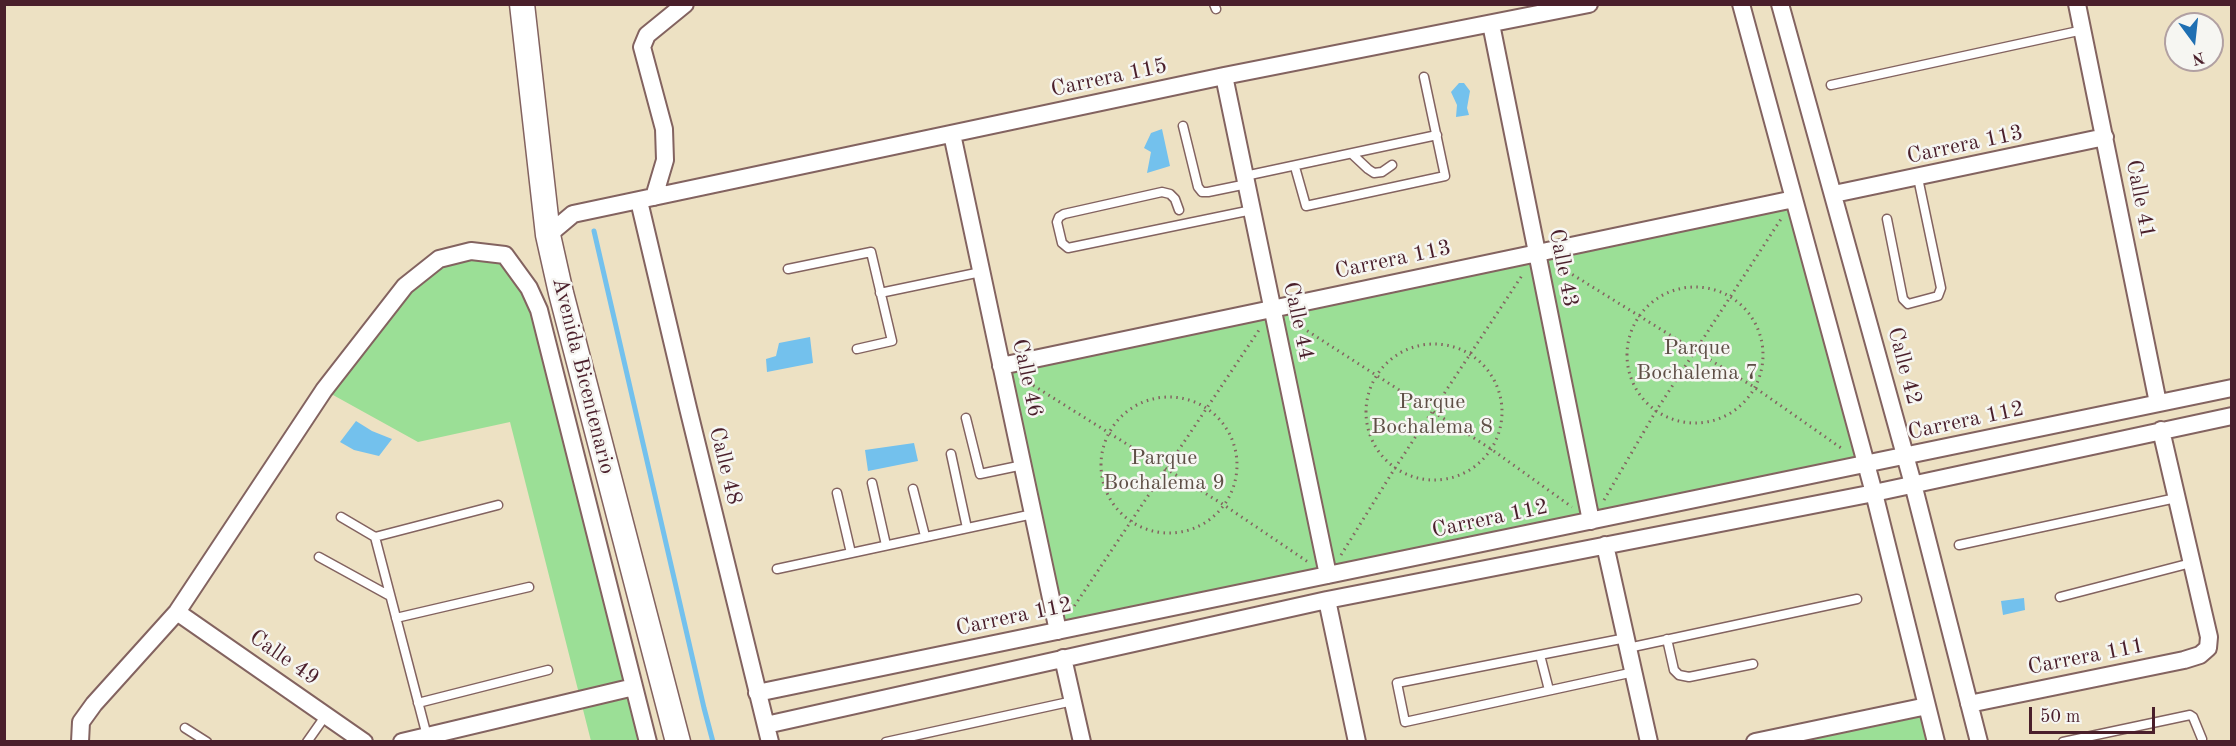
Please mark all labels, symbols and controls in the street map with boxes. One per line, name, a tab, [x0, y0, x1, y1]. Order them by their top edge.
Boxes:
north arrow	[2164, 12, 2224, 72]
text: N	[2190, 48, 2206, 67]
street label: Carrera 115	[1048, 53, 1170, 103]
street label: Carrera 113	[1904, 120, 2026, 170]
street label: Calle 41	[2119, 158, 2161, 240]
street label: Calle 43	[1542, 227, 1584, 309]
street label: Carrera 113	[1332, 235, 1454, 285]
street label: Avenida Bicentenario	[546, 275, 620, 477]
street label: Calle 44	[1277, 279, 1319, 363]
street label: Calle 42	[1881, 324, 1927, 408]
park label: Parque Bochalema 7	[1636, 335, 1758, 386]
street label: Calle 46	[1006, 336, 1048, 420]
park label: Parque Bochalema 8	[1371, 389, 1493, 440]
street label: Carrera 112	[1905, 396, 2027, 446]
street label: Calle 48	[703, 424, 747, 508]
park label: Parque Bochalema 9	[1103, 445, 1225, 496]
street label: Carrera 112	[1429, 494, 1551, 544]
street label: Carrera 112	[953, 592, 1075, 642]
street label: Calle 49	[244, 624, 324, 692]
street label: Carrera 111	[2026, 633, 2146, 681]
scale bar	[2032, 695, 2158, 733]
text: 50 m	[2040, 708, 2080, 726]

